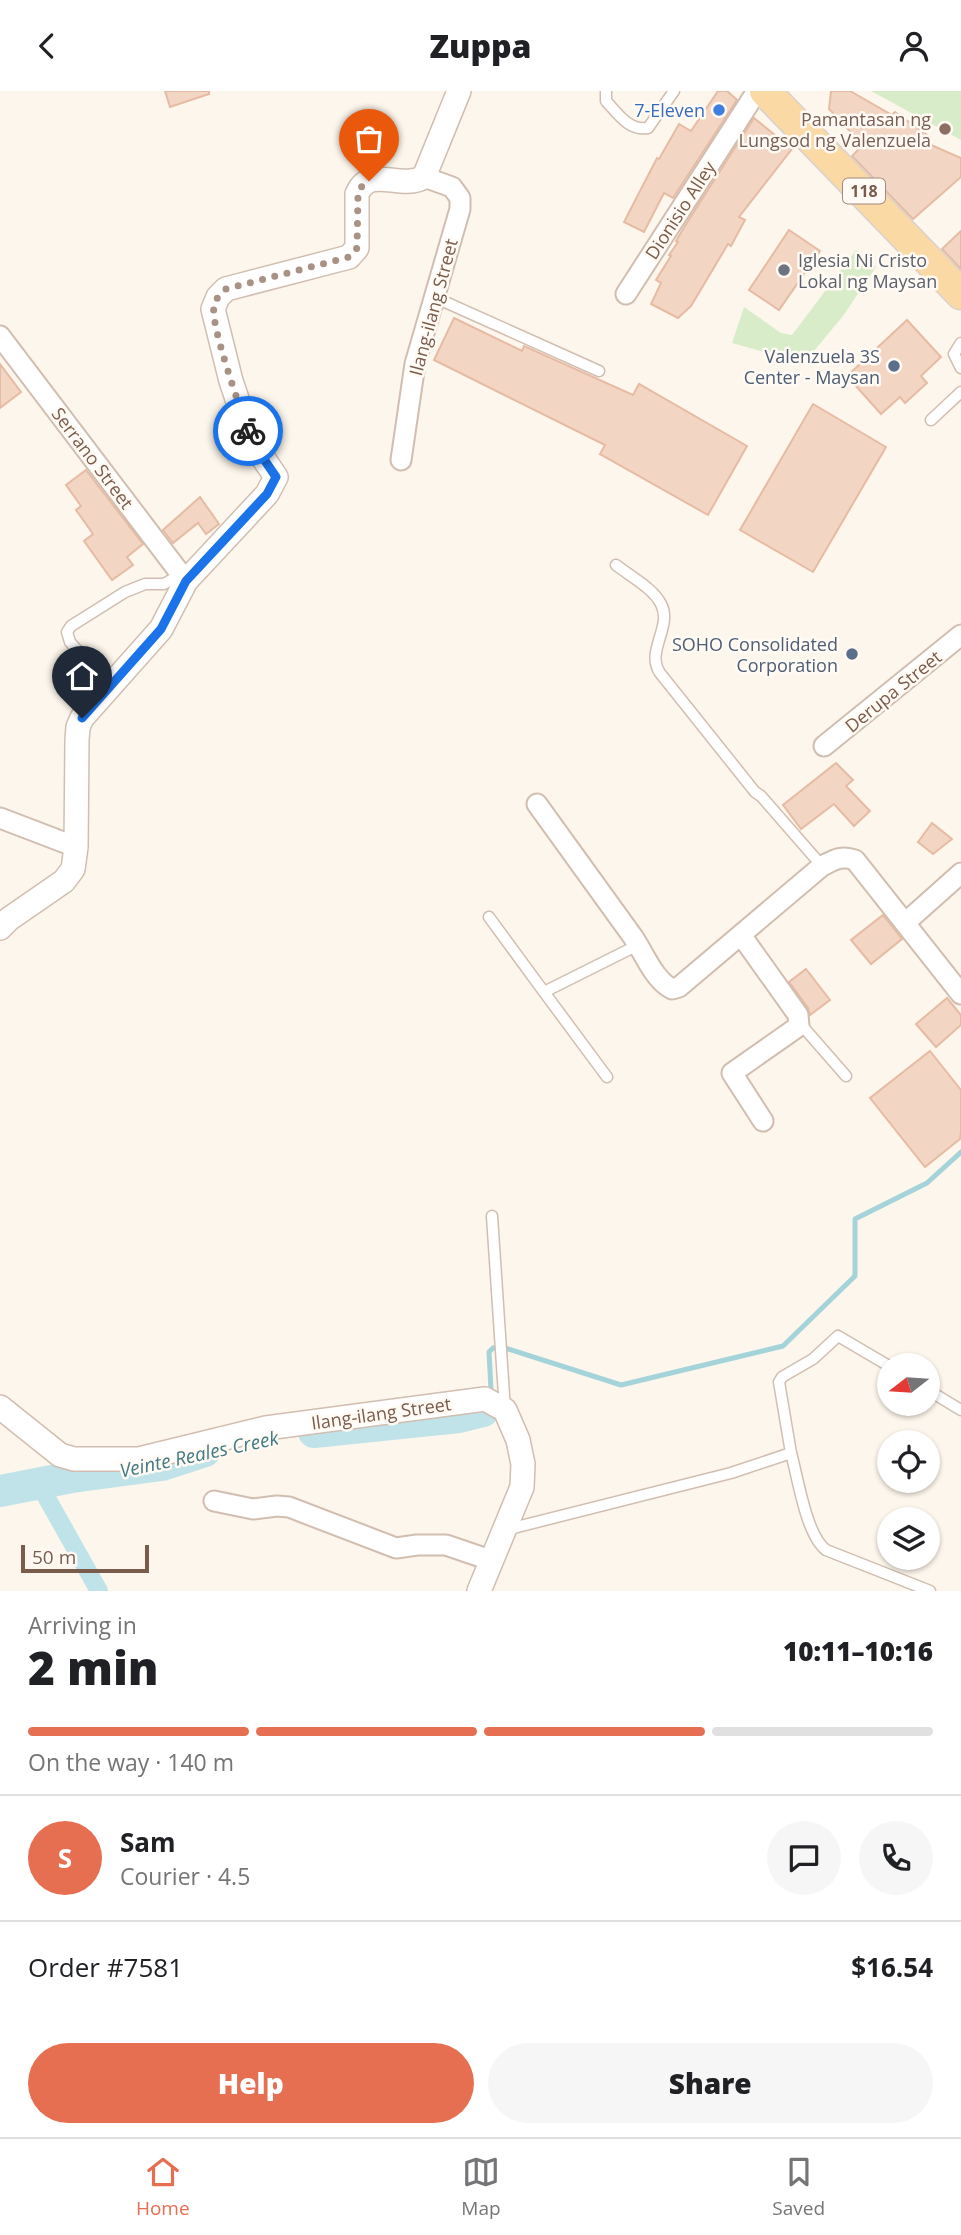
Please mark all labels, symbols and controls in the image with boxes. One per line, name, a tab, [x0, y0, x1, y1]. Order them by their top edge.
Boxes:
text: Zuppa	[429, 24, 532, 67]
icon: back	[28, 27, 66, 65]
icon: person	[895, 27, 933, 65]
place label: 7-Eleven	[634, 98, 705, 122]
marker: 7-Eleven	[711, 102, 727, 118]
place label: Pamantasan ng Lungsod ng Valenzuela	[739, 107, 931, 152]
pin	[339, 109, 399, 181]
icon: bag	[350, 120, 388, 158]
marker: Pamantasan ng Lungsod ng Valenzuela	[937, 121, 953, 137]
street label: Dionisio Alley	[639, 156, 721, 264]
road number: 118	[843, 179, 885, 204]
street label: Ilang-ilang Street	[403, 236, 463, 378]
place label: Iglesia Ni Cristo Lokal ng Maysan	[798, 248, 937, 293]
marker: Iglesia Ni Cristo Lokal ng Maysan	[776, 262, 792, 278]
place label: Valenzuela 3S Center - Maysan	[744, 344, 880, 389]
marker: Valenzuela 3S Center - Maysan	[886, 358, 902, 374]
courier	[213, 396, 283, 466]
street label: Serrano Street	[47, 402, 139, 514]
icon: bike	[229, 412, 267, 450]
place label: SOHO Consolidated Corporation	[672, 632, 838, 677]
street label: Derupa Street	[840, 645, 946, 737]
pin	[52, 646, 112, 718]
marker: SOHO Consolidated Corporation	[844, 646, 860, 662]
icon: home	[63, 657, 101, 695]
north arrow	[877, 1353, 940, 1416]
map controls	[877, 1353, 940, 1570]
street label: Ilang-ilang Street	[310, 1391, 452, 1435]
water label: Veinte Reales Creek	[117, 1424, 281, 1484]
button: locate	[877, 1430, 940, 1493]
button: layers	[877, 1507, 940, 1570]
scale bar	[21, 1542, 149, 1574]
text: 50 m	[32, 1544, 76, 1570]
text: Arriving in	[28, 1609, 137, 1641]
text: 10:11–10:16	[783, 1633, 933, 1669]
text: 2 min	[28, 1636, 159, 1698]
text: On the way · 140 m	[28, 1746, 234, 1778]
button: chat	[767, 1821, 841, 1895]
button: phone	[859, 1821, 933, 1895]
text: Sam	[120, 1824, 176, 1860]
text: S	[58, 1840, 72, 1876]
text: Courier · 4.5	[120, 1860, 250, 1892]
text: Order #7581	[28, 1949, 183, 1985]
text: $16.54	[851, 1949, 933, 1985]
button: Help	[28, 2043, 474, 2123]
button: Share	[488, 2043, 933, 2123]
tab: Home	[136, 2153, 190, 2221]
tab: Map	[461, 2153, 501, 2221]
tab: Saved	[772, 2153, 825, 2221]

